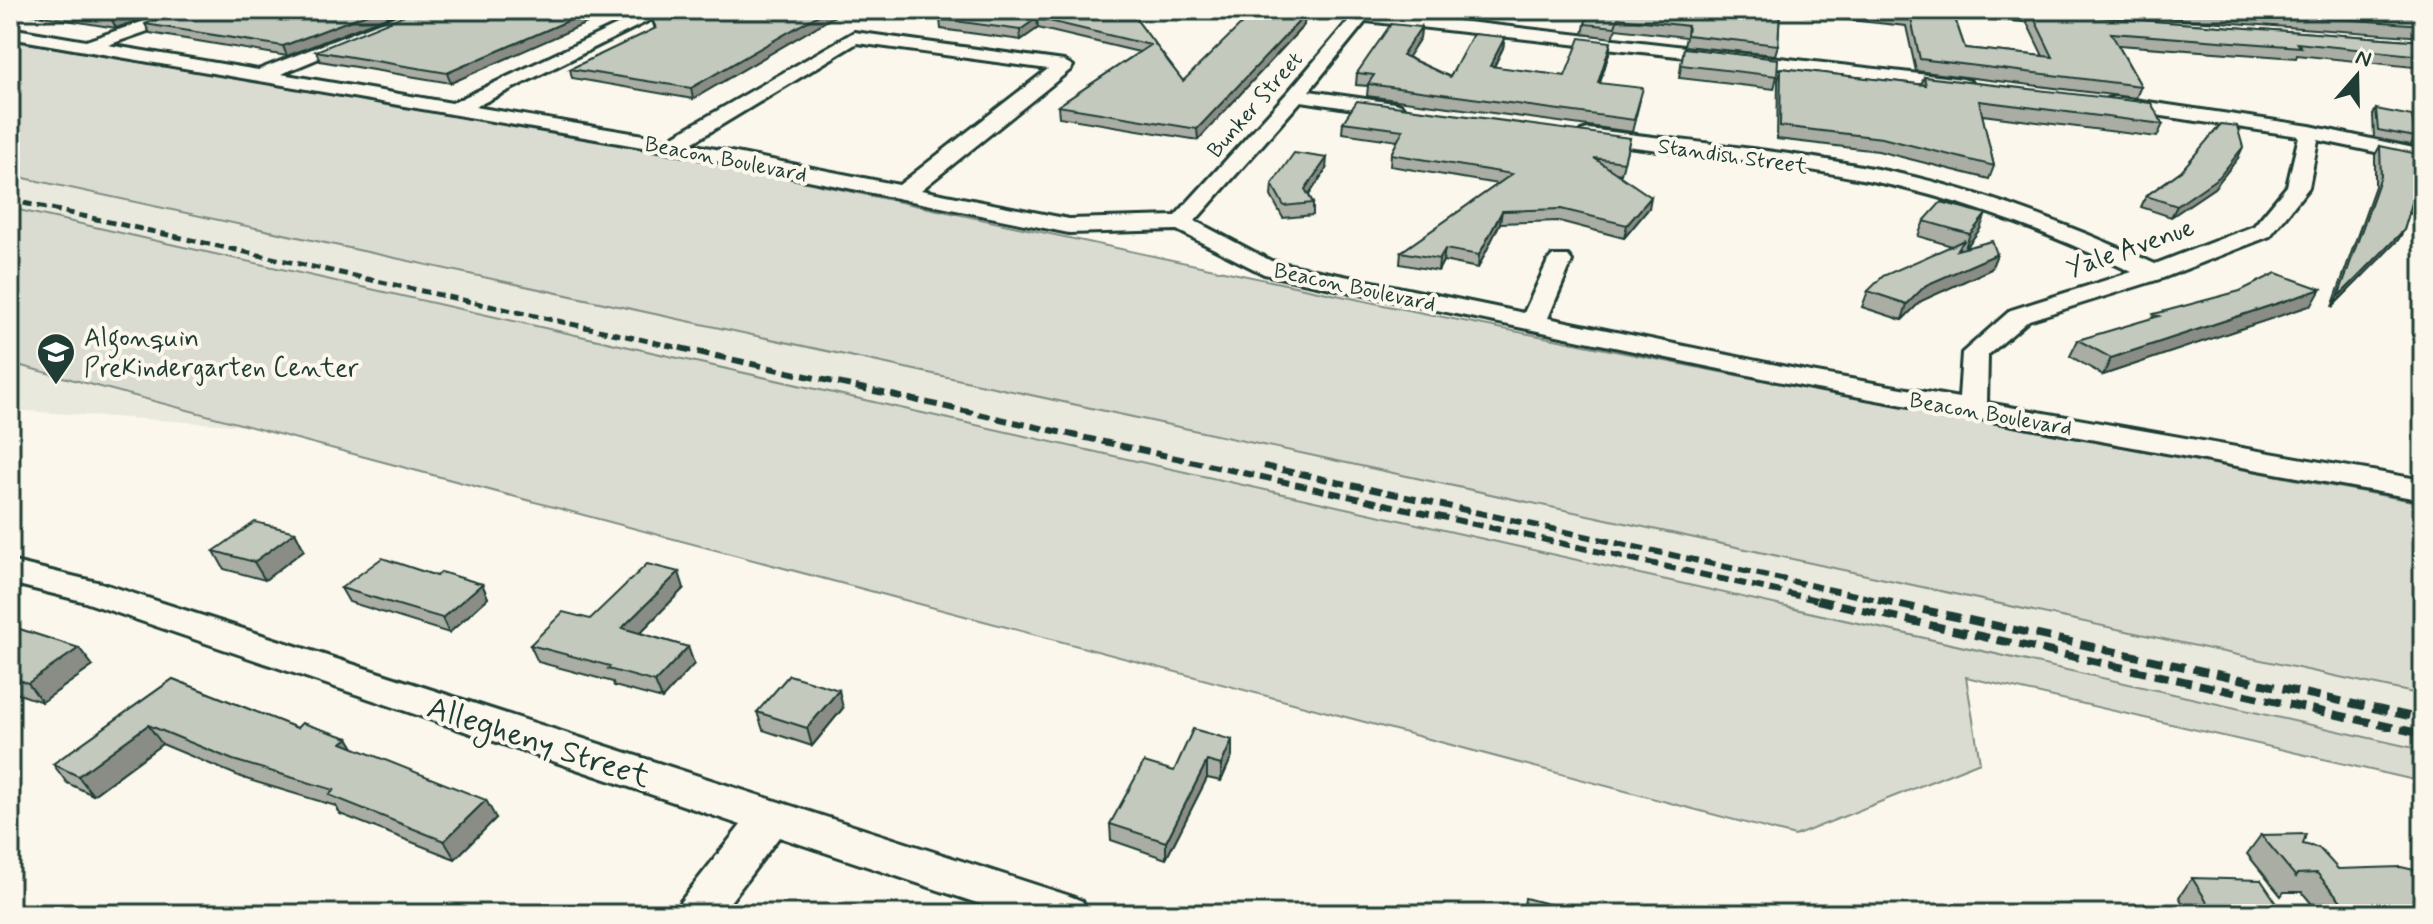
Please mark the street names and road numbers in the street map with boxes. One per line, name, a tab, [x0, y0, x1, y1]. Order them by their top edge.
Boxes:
street label: Bunker Street	[1202, 46, 1309, 164]
street label: Beacon Boulevard	[642, 131, 809, 189]
street label: Standish Street	[1656, 133, 1810, 181]
street label: Yale Avenue	[2062, 211, 2199, 287]
street label: Beacon Boulevard	[1271, 257, 1438, 319]
street label: Beacon Boulevard	[1907, 387, 2074, 443]
street label: Allegheny Street	[421, 687, 655, 801]

